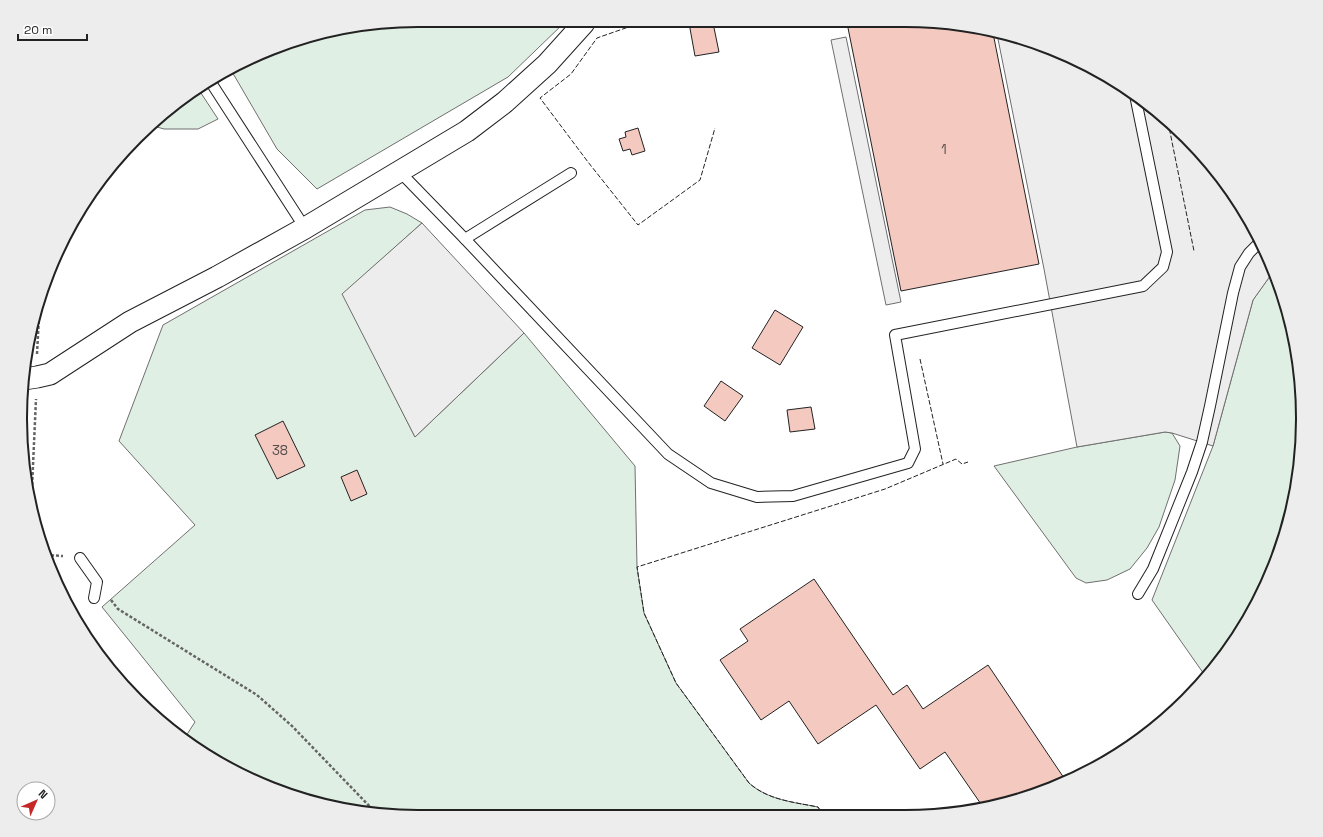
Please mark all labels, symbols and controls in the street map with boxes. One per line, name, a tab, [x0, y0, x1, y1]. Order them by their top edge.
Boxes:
scale bar	[18, 16, 87, 42]
text: 20 m	[24, 22, 52, 38]
house number: 1	[941, 141, 947, 158]
house number: 38	[272, 442, 288, 459]
north arrow	[16, 781, 56, 821]
text: N	[36, 786, 51, 801]

